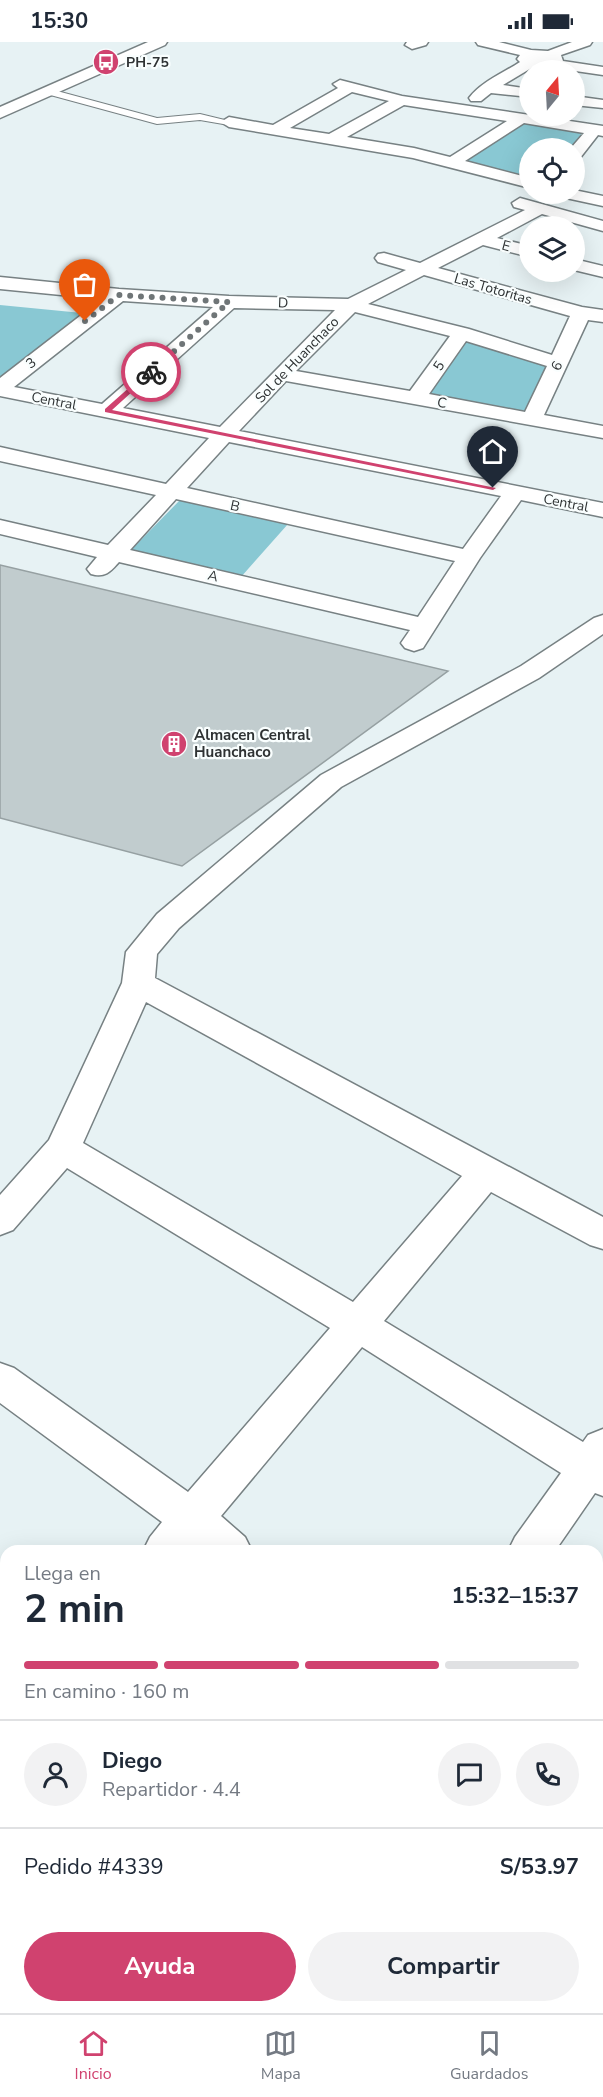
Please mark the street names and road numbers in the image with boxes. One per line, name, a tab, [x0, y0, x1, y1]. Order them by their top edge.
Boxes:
street label: E	[500, 236, 512, 256]
street label: Las Totoritas	[452, 269, 534, 309]
street label: D	[277, 293, 289, 313]
street label: Sol de Huanchaco	[251, 313, 343, 407]
street label: 3	[22, 353, 40, 373]
street label: 5	[429, 357, 449, 375]
street label: 6	[547, 358, 567, 374]
street label: Central	[30, 387, 79, 415]
street label: C	[436, 393, 448, 413]
street label: Central	[542, 489, 591, 517]
street label: B	[228, 496, 242, 516]
street label: A	[206, 566, 220, 586]

